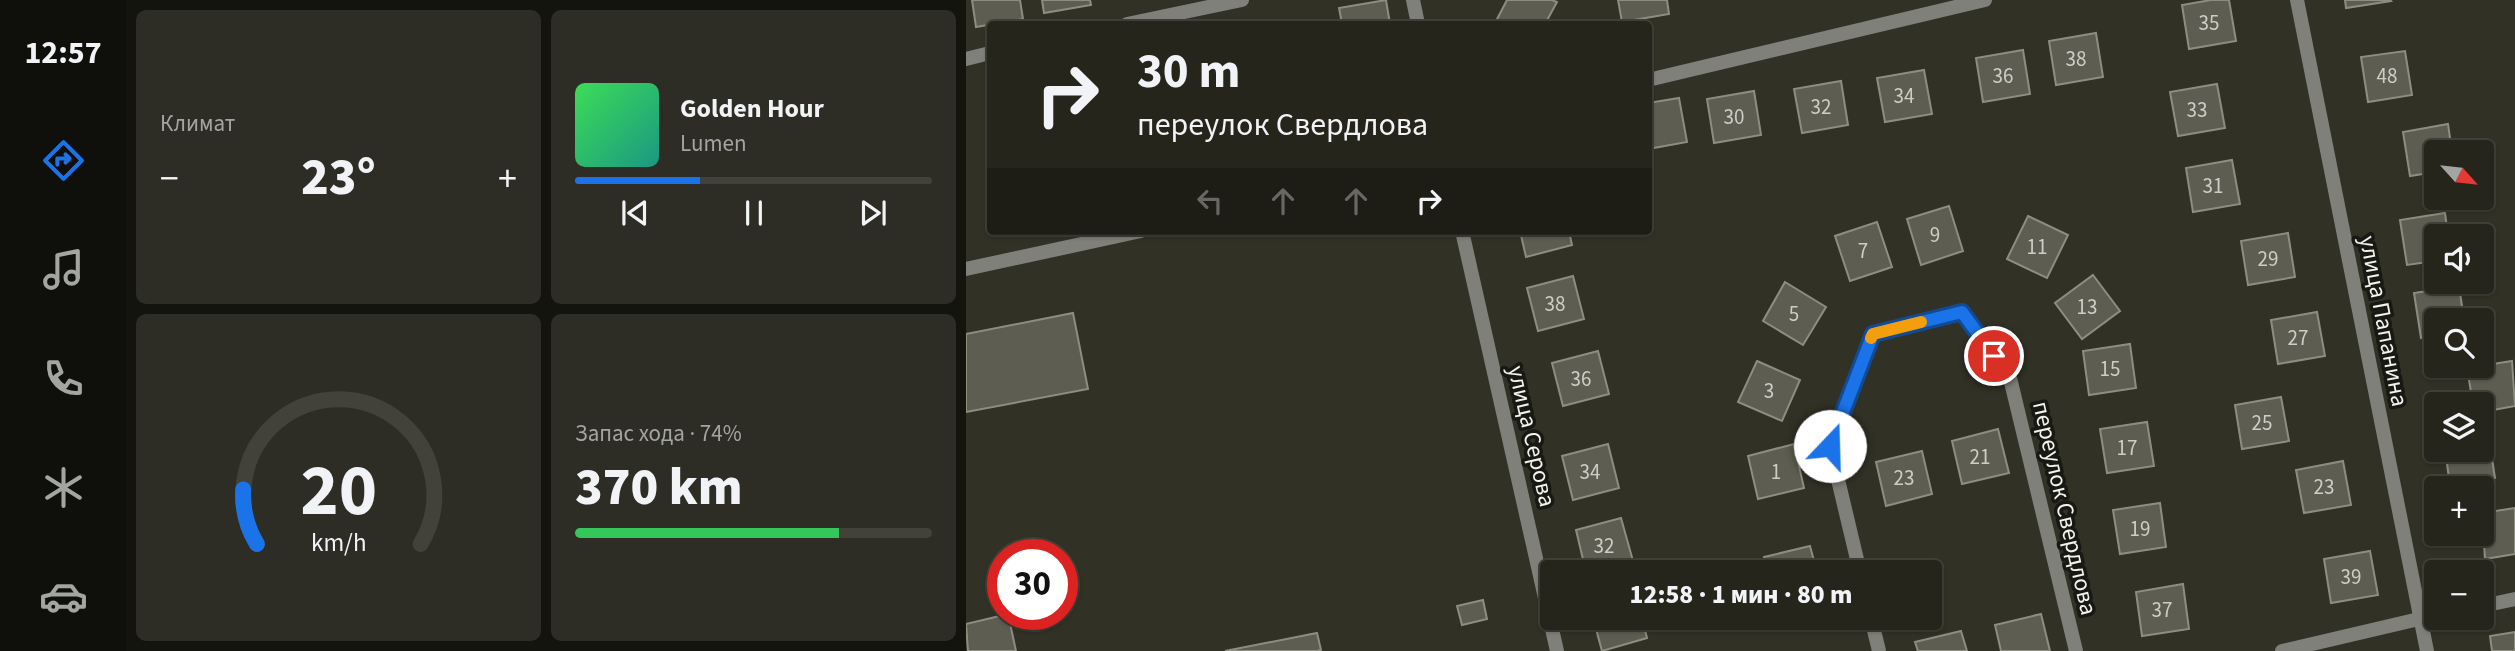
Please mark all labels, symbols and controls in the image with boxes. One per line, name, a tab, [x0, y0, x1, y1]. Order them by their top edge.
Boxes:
house number: 35	[2199, 8, 2219, 38]
text: 12:57	[24, 30, 102, 76]
text: 30 m	[1137, 37, 1241, 107]
house number: 38	[2066, 44, 2086, 74]
icon: right	[1022, 49, 1113, 140]
house number: 36	[1993, 61, 2013, 91]
house number: 48	[2377, 61, 2397, 91]
house number: 34	[1894, 81, 1914, 111]
text: Golden Hour	[680, 90, 824, 127]
house number: 32	[1811, 92, 1831, 122]
house number: 33	[2187, 95, 2207, 125]
text: переулок Свердлова	[1137, 102, 1428, 148]
house number: 30	[1724, 102, 1744, 132]
text: Климат	[160, 107, 235, 140]
text: Lumen	[680, 127, 747, 160]
icon: directions	[39, 136, 88, 185]
north arrow	[2424, 140, 2494, 210]
map controls	[2424, 140, 2494, 630]
text: 23°	[301, 141, 376, 215]
text: −	[160, 152, 179, 206]
text: +	[498, 152, 517, 206]
house number: 31	[2203, 171, 2223, 201]
icon: left	[1191, 182, 1229, 220]
icon: ahead	[1264, 182, 1302, 220]
icon: ahead	[1337, 182, 1375, 220]
icon: right	[1410, 182, 1448, 220]
icon: previous	[616, 194, 654, 232]
icon: pause	[735, 194, 773, 232]
icon: next	[854, 194, 892, 232]
house number: 9	[1930, 220, 1940, 250]
button: sound	[2424, 224, 2494, 294]
house number: 11	[2027, 232, 2047, 262]
street label: улица Папанина	[2350, 233, 2417, 409]
house number: 7	[1858, 236, 1868, 266]
house number: 29	[2258, 244, 2278, 274]
icon: music	[39, 245, 88, 294]
house number: 38	[1545, 289, 1565, 319]
house number: 13	[2077, 292, 2097, 322]
house number: 5	[1789, 299, 1799, 329]
button: search	[2424, 308, 2494, 378]
house number: 27	[2288, 323, 2308, 353]
pin	[1964, 326, 2024, 386]
icon: arrive	[1975, 337, 2013, 375]
icon: phone	[39, 354, 88, 403]
house number: 15	[2100, 354, 2120, 384]
street label: улица Серова	[1498, 362, 1565, 510]
house number: 36	[1571, 364, 1591, 394]
house number: 3	[1764, 376, 1774, 406]
button: layers	[2424, 392, 2494, 462]
street label: переулок Свердлова	[2023, 398, 2106, 618]
house number: 25	[2252, 408, 2272, 438]
position arrow	[1793, 409, 1867, 483]
text: Запас хода · 74%	[575, 417, 742, 450]
house number: 17	[2117, 433, 2137, 463]
text: 20	[300, 439, 377, 543]
house number: 21	[1970, 442, 1990, 472]
text: 370 km	[575, 451, 743, 525]
house number: 34	[1580, 457, 1600, 487]
house number: 1	[1771, 457, 1781, 487]
icon: climate	[39, 463, 88, 512]
house number: 23	[1894, 463, 1914, 493]
house number: 23	[2314, 472, 2334, 502]
button: +	[2424, 476, 2494, 546]
house number: 19	[2130, 514, 2150, 544]
text: km/h	[311, 524, 366, 560]
house number: 32	[1594, 531, 1614, 561]
speed limit sign: 30	[987, 539, 1078, 630]
button: −	[2424, 560, 2494, 630]
house number: 39	[2341, 562, 2361, 592]
icon: car	[39, 572, 88, 621]
text: 12:58 · 1 мин · 80 m	[1630, 576, 1852, 613]
house number: 37	[2152, 595, 2172, 625]

